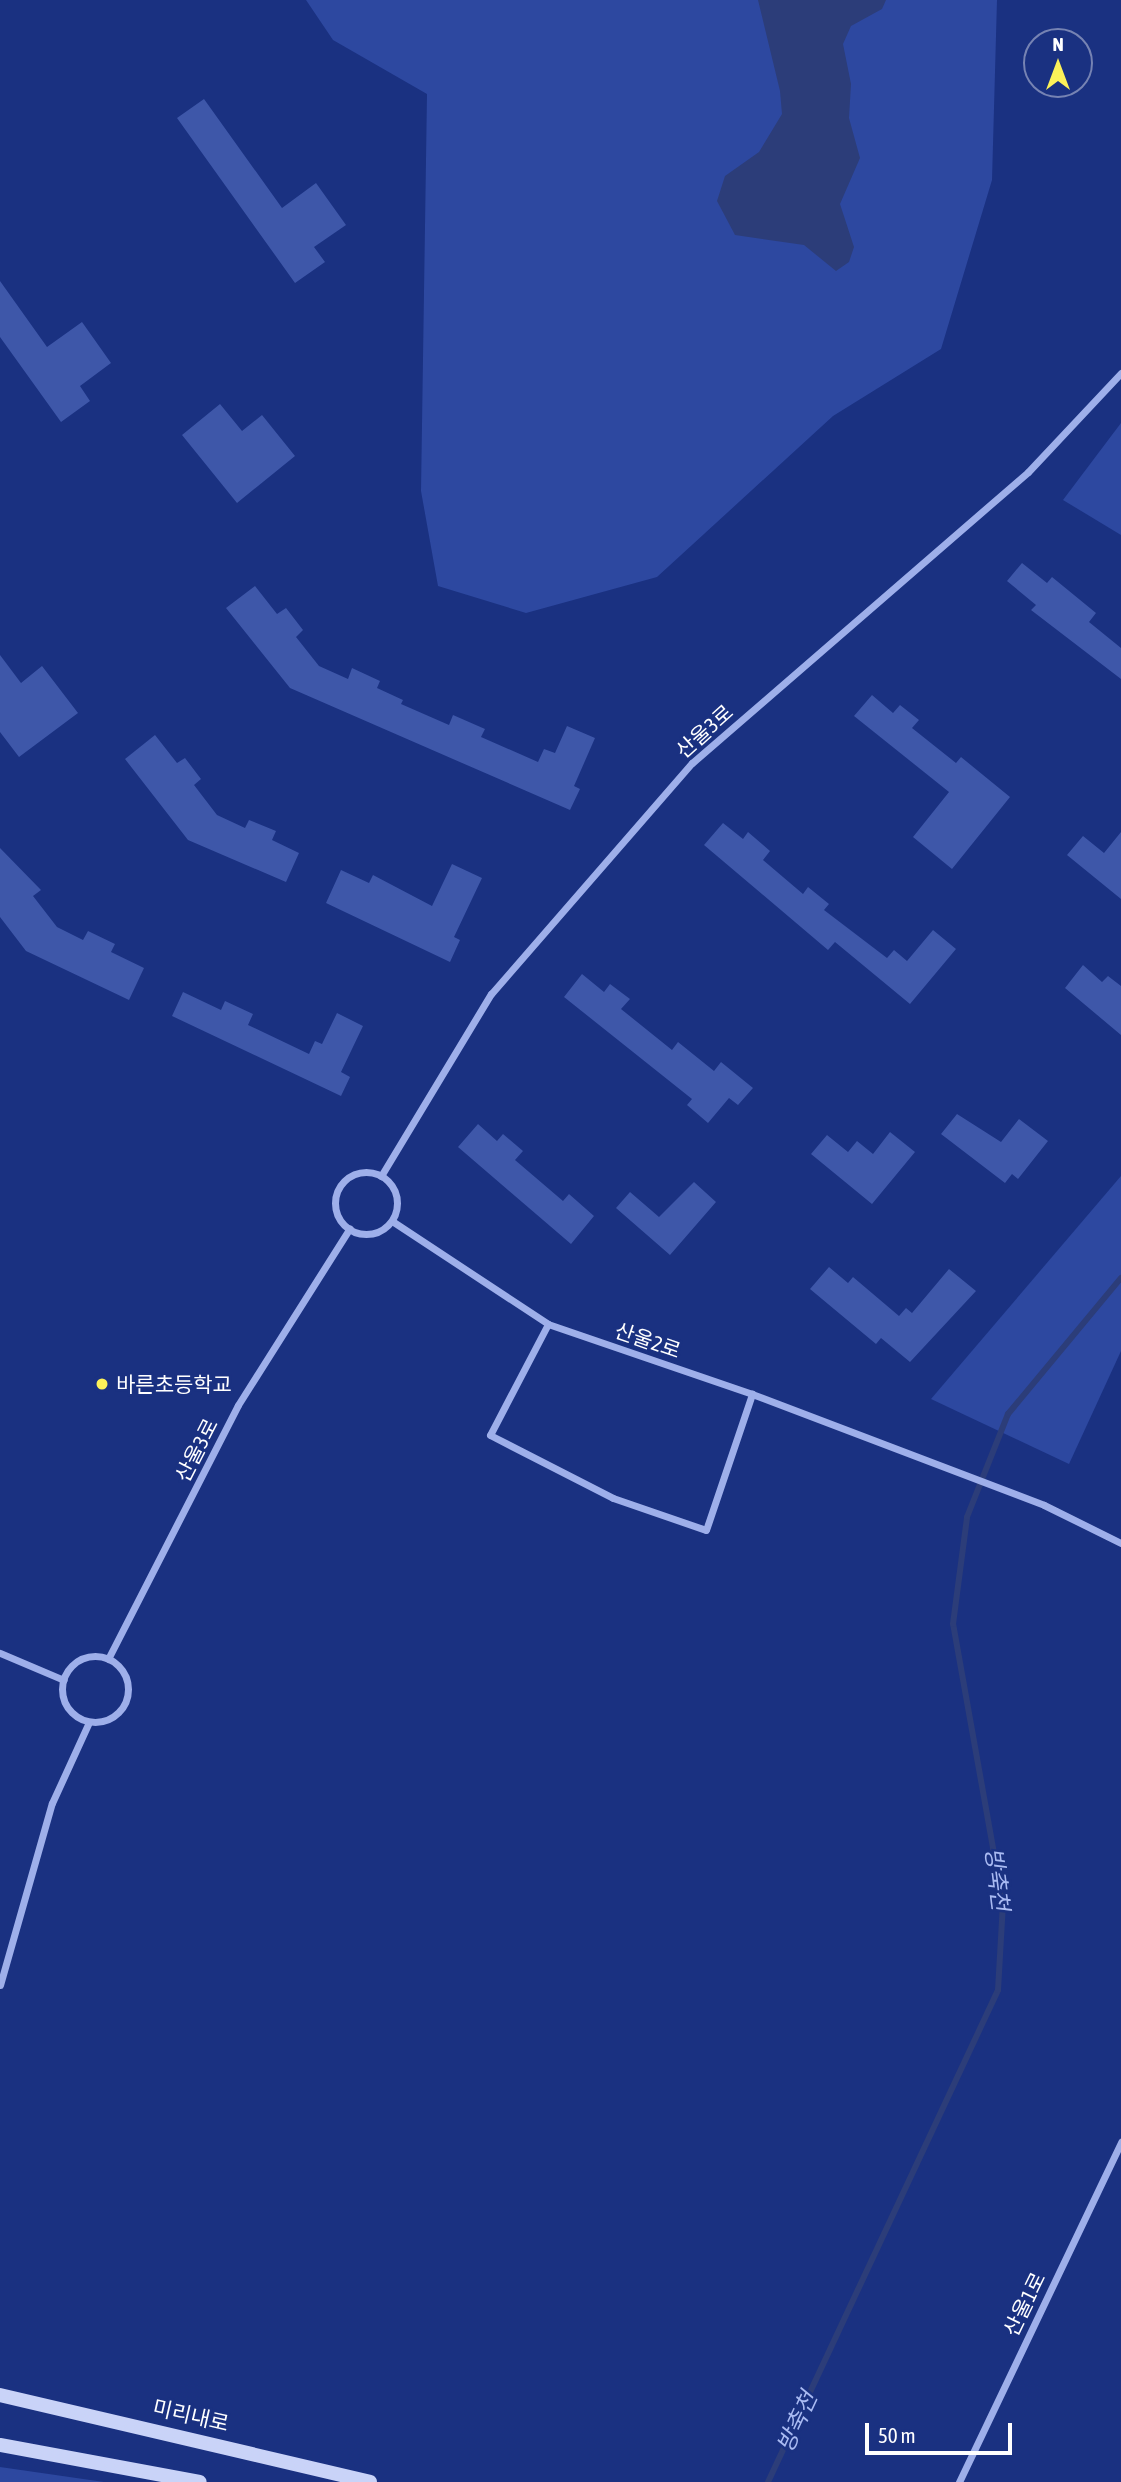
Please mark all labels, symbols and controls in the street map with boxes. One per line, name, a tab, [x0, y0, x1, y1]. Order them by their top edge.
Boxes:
north arrow	[1023, 28, 1093, 98]
text: N	[1052, 33, 1064, 55]
street label: 산울3로	[670, 699, 738, 763]
street label: 산울2로	[612, 1317, 684, 1363]
place label: 바른초등학교	[116, 1371, 232, 1397]
marker: 바른초등학교	[94, 1376, 110, 1392]
street label: 산울3로	[169, 1414, 223, 1486]
water label: 방축천	[979, 1846, 1015, 1912]
street label: 산울1로	[998, 2268, 1050, 2340]
water label: 방축천	[771, 2387, 823, 2457]
street label: 미리내로	[151, 2394, 231, 2436]
scale bar	[869, 2408, 1016, 2452]
text: 50 m	[878, 2423, 916, 2447]

